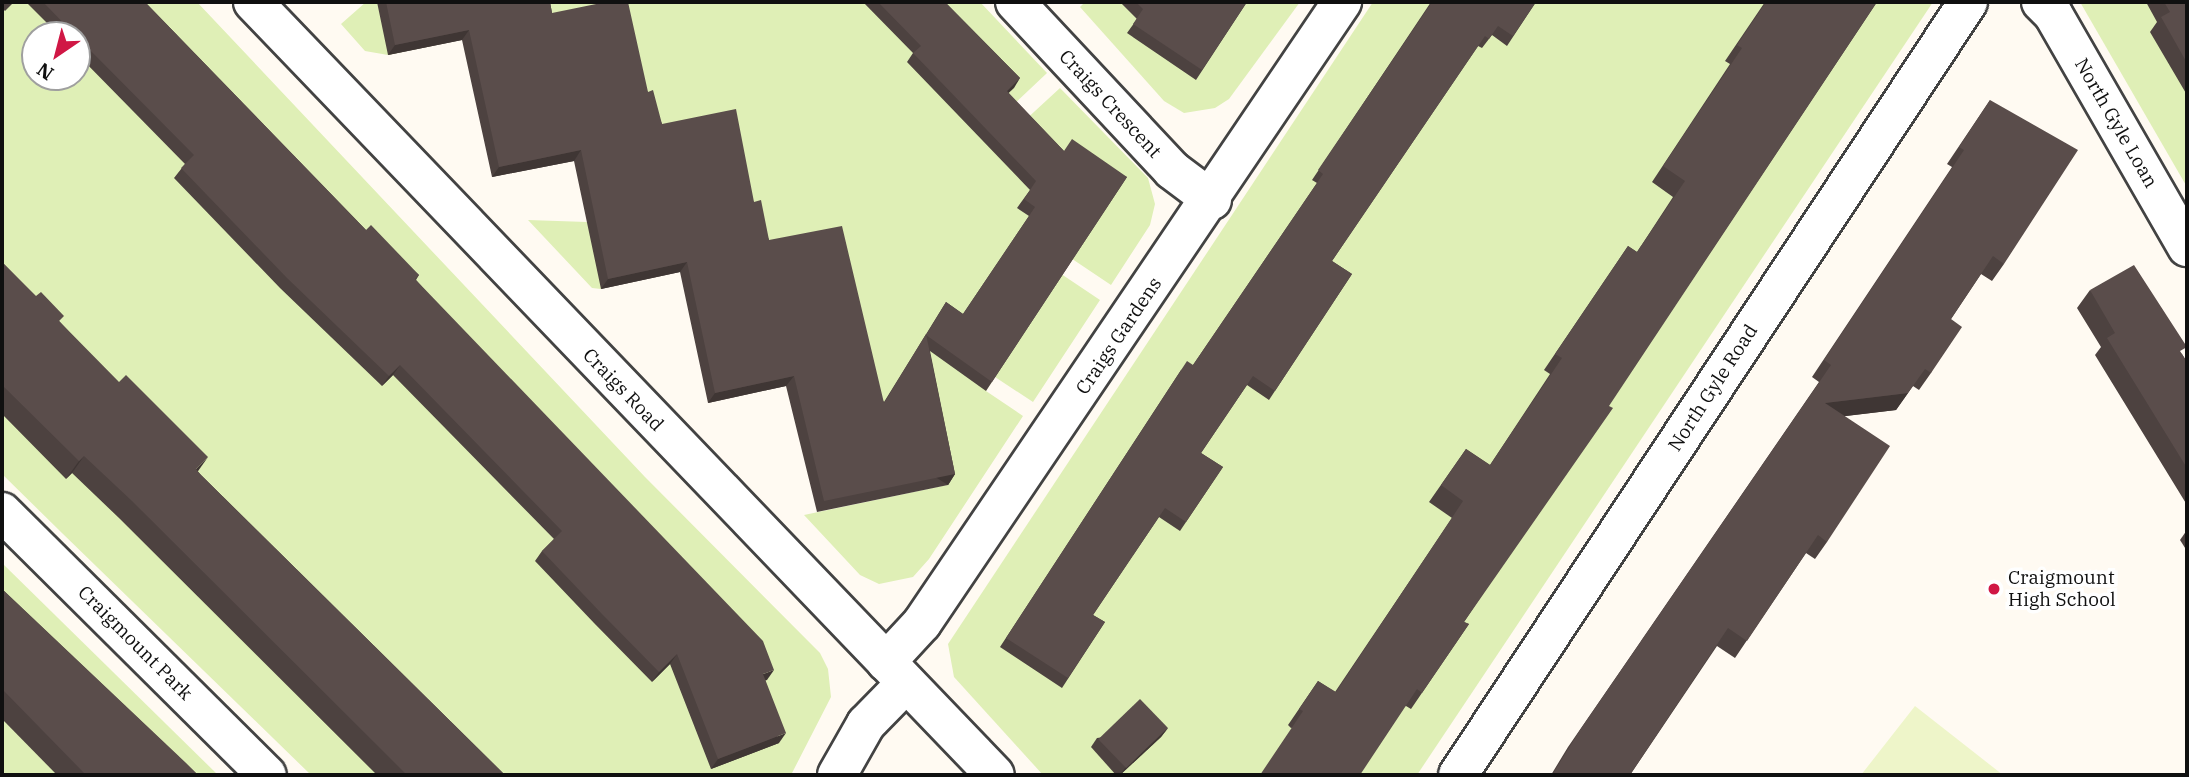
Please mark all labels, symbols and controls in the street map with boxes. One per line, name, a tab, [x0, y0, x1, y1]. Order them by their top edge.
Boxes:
north arrow	[21, 21, 91, 91]
street label: Craigs Crescent	[1054, 45, 1166, 163]
street label: North Gyle Loan	[2070, 54, 2162, 192]
text: N	[32, 57, 58, 86]
street label: Craigs Gardens	[1071, 273, 1167, 399]
street label: North Gyle Road	[1664, 320, 1762, 456]
street label: Craigs Road	[578, 344, 668, 436]
place label: Craigmount High School	[2008, 567, 2116, 611]
street label: Craigmount Park	[73, 581, 197, 705]
marker: Craigmount High School	[1986, 581, 2002, 597]

